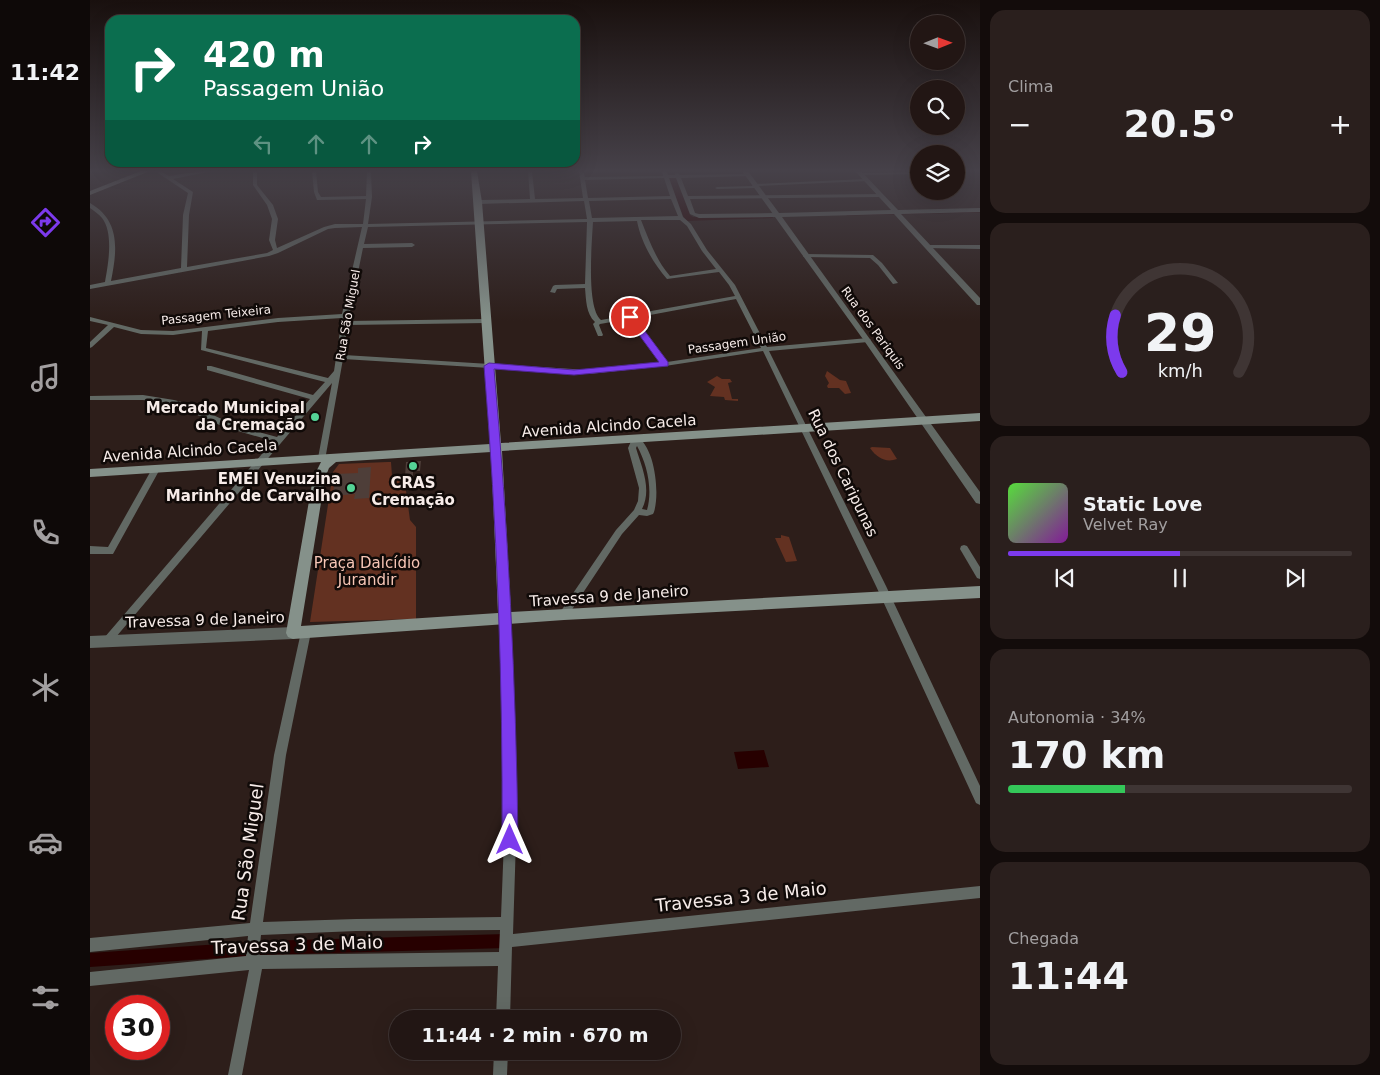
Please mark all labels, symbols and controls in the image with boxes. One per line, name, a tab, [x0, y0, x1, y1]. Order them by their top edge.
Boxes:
north arrow	[910, 15, 965, 70]
map controls	[910, 15, 965, 200]
icon: right	[120, 35, 185, 100]
text: 420 m	[203, 35, 325, 75]
text: 11:42	[10, 60, 80, 85]
text: Passagem União	[203, 76, 384, 101]
text: Clima	[1008, 77, 1053, 96]
button: search	[910, 80, 965, 135]
text: 20.5°	[1124, 102, 1236, 146]
text: −	[1008, 108, 1031, 141]
text: +	[1329, 108, 1352, 141]
icon: left	[249, 130, 277, 158]
icon: ahead	[302, 130, 330, 158]
icon: ahead	[355, 130, 383, 158]
icon: right	[408, 130, 436, 158]
button: layers	[910, 145, 965, 200]
icon: directions	[28, 205, 63, 240]
street label: Rua São Miguel	[333, 268, 363, 362]
street label: Rua dos Pariquis	[838, 284, 908, 372]
pin	[609, 296, 651, 338]
street label: Passagem Teixeira	[160, 302, 272, 328]
icon: arrive	[616, 303, 644, 331]
text: 29	[1144, 303, 1216, 363]
street label: Passagem União	[687, 329, 787, 357]
icon: music	[28, 360, 63, 395]
text: km/h	[1157, 360, 1203, 381]
place label: Mercado Municipal da Cremação	[146, 399, 305, 434]
street label: Rua dos Caripunas	[804, 406, 882, 540]
marker: Mercado Municipal da Cremação	[309, 411, 321, 423]
street label: Avenida Alcindo Cacela	[521, 411, 697, 441]
street label: Avenida Alcindo Cacela	[102, 436, 278, 466]
marker: CRAS Cremação	[407, 460, 419, 472]
place label: EMEI Venuzina Marinho de Carvalho	[166, 470, 341, 505]
place label: CRAS Cremação	[371, 474, 455, 509]
marker: EMEI Venuzina Marinho de Carvalho	[345, 482, 357, 494]
text: Static Love	[1083, 493, 1203, 515]
icon: phone	[28, 515, 63, 550]
text: Velvet Ray	[1083, 515, 1168, 534]
park label: Praça Dalcídio Jurandir	[314, 554, 420, 589]
icon: previous	[1051, 564, 1079, 592]
icon: pause	[1166, 564, 1194, 592]
icon: next	[1281, 564, 1309, 592]
street label: Travessa 9 de Janeiro	[528, 581, 689, 611]
street label: Travessa 9 de Janeiro	[124, 608, 285, 632]
icon: climate	[28, 670, 63, 705]
text: Autonomia · 34%	[1008, 708, 1146, 727]
text: 170 km	[1008, 733, 1165, 777]
street label: Rua São Miguel	[227, 782, 268, 922]
position arrow	[483, 813, 535, 865]
icon: car	[28, 825, 63, 860]
street label: Travessa 3 de Maio	[653, 877, 828, 916]
text: Chegada	[1008, 929, 1079, 948]
street label: Travessa 3 de Maio	[210, 931, 383, 958]
text: 11:44	[1008, 954, 1129, 998]
icon: filters	[28, 980, 63, 1015]
speed limit sign: 30	[105, 995, 170, 1060]
text: 11:44 · 2 min · 670 m	[421, 1024, 649, 1046]

